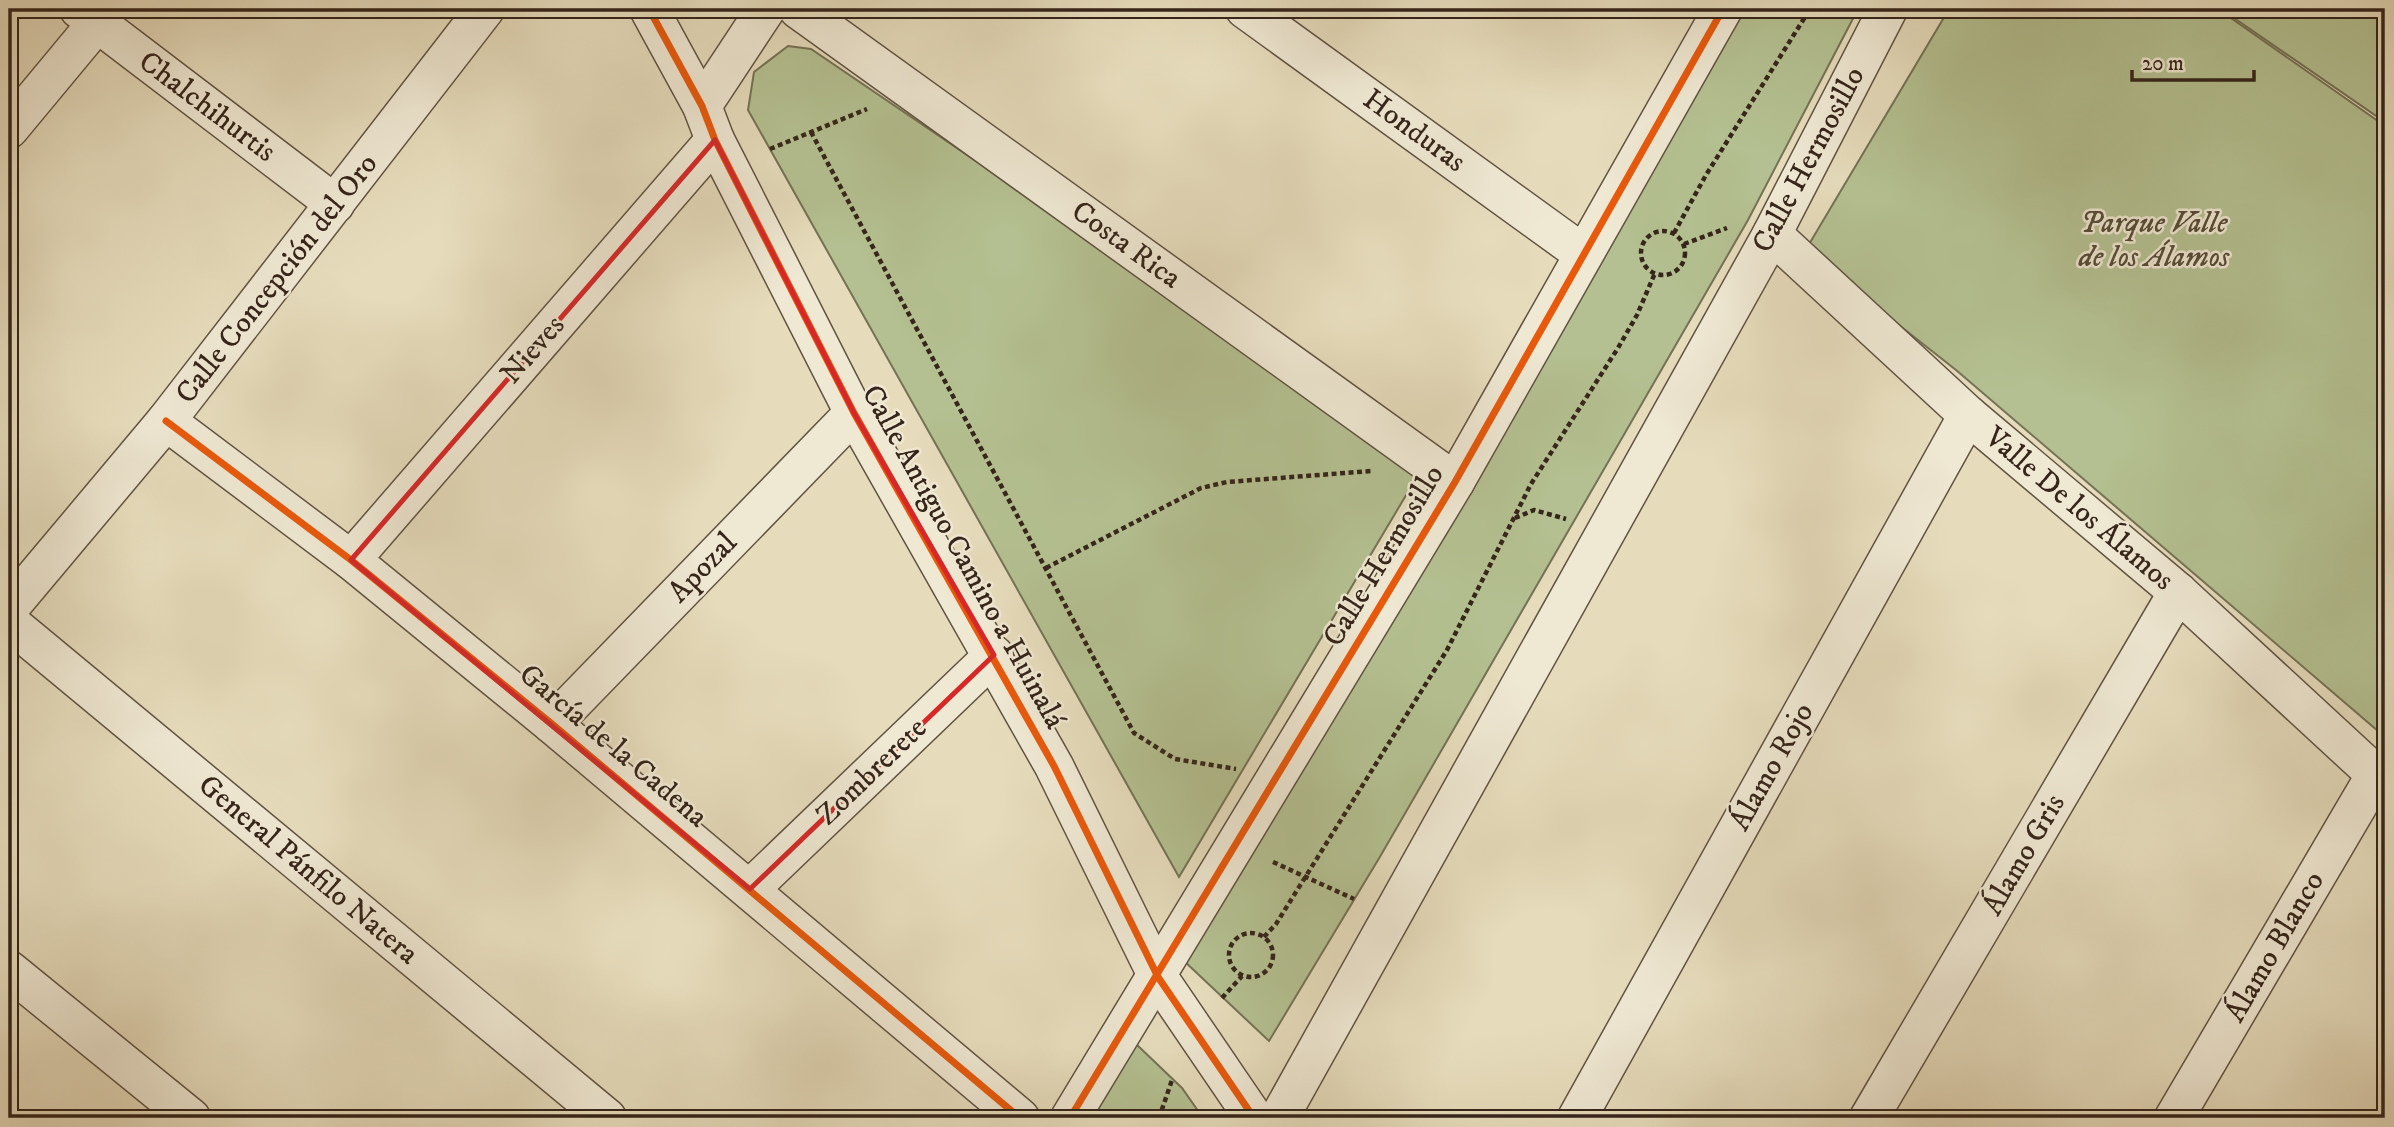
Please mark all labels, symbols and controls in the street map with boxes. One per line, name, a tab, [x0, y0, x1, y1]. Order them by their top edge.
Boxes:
scale bar	[2132, 38, 2254, 82]
street label: Chalchihurtis	[131, 43, 283, 171]
text: 20 m	[2142, 51, 2184, 77]
street label: Calle Hermosillo	[1745, 61, 1873, 259]
street label: Honduras	[1355, 81, 1473, 181]
street label: Calle Concepción del Oro	[168, 147, 386, 411]
street label: Costa Rica	[1064, 193, 1188, 297]
park label: Parque Valle de los Álamos	[2078, 205, 2230, 276]
street label: Nieves	[493, 308, 573, 392]
street label: Calle Antiguo Camino a Huinalá	[853, 379, 1073, 736]
street label: Valle De los Álamos	[1976, 417, 2182, 599]
street label: Calle Hermosillo	[1315, 459, 1453, 653]
street label: Apozal	[661, 525, 745, 611]
street label: García de la Cadena	[511, 656, 715, 836]
street label: Álamo Rojo	[1720, 696, 1822, 837]
street label: Zombrerete	[809, 710, 935, 834]
street label: General Pánfilo Natera	[190, 767, 426, 973]
street label: Álamo Gris	[1973, 787, 2074, 922]
street label: Álamo Blanco	[2215, 864, 2333, 1029]

